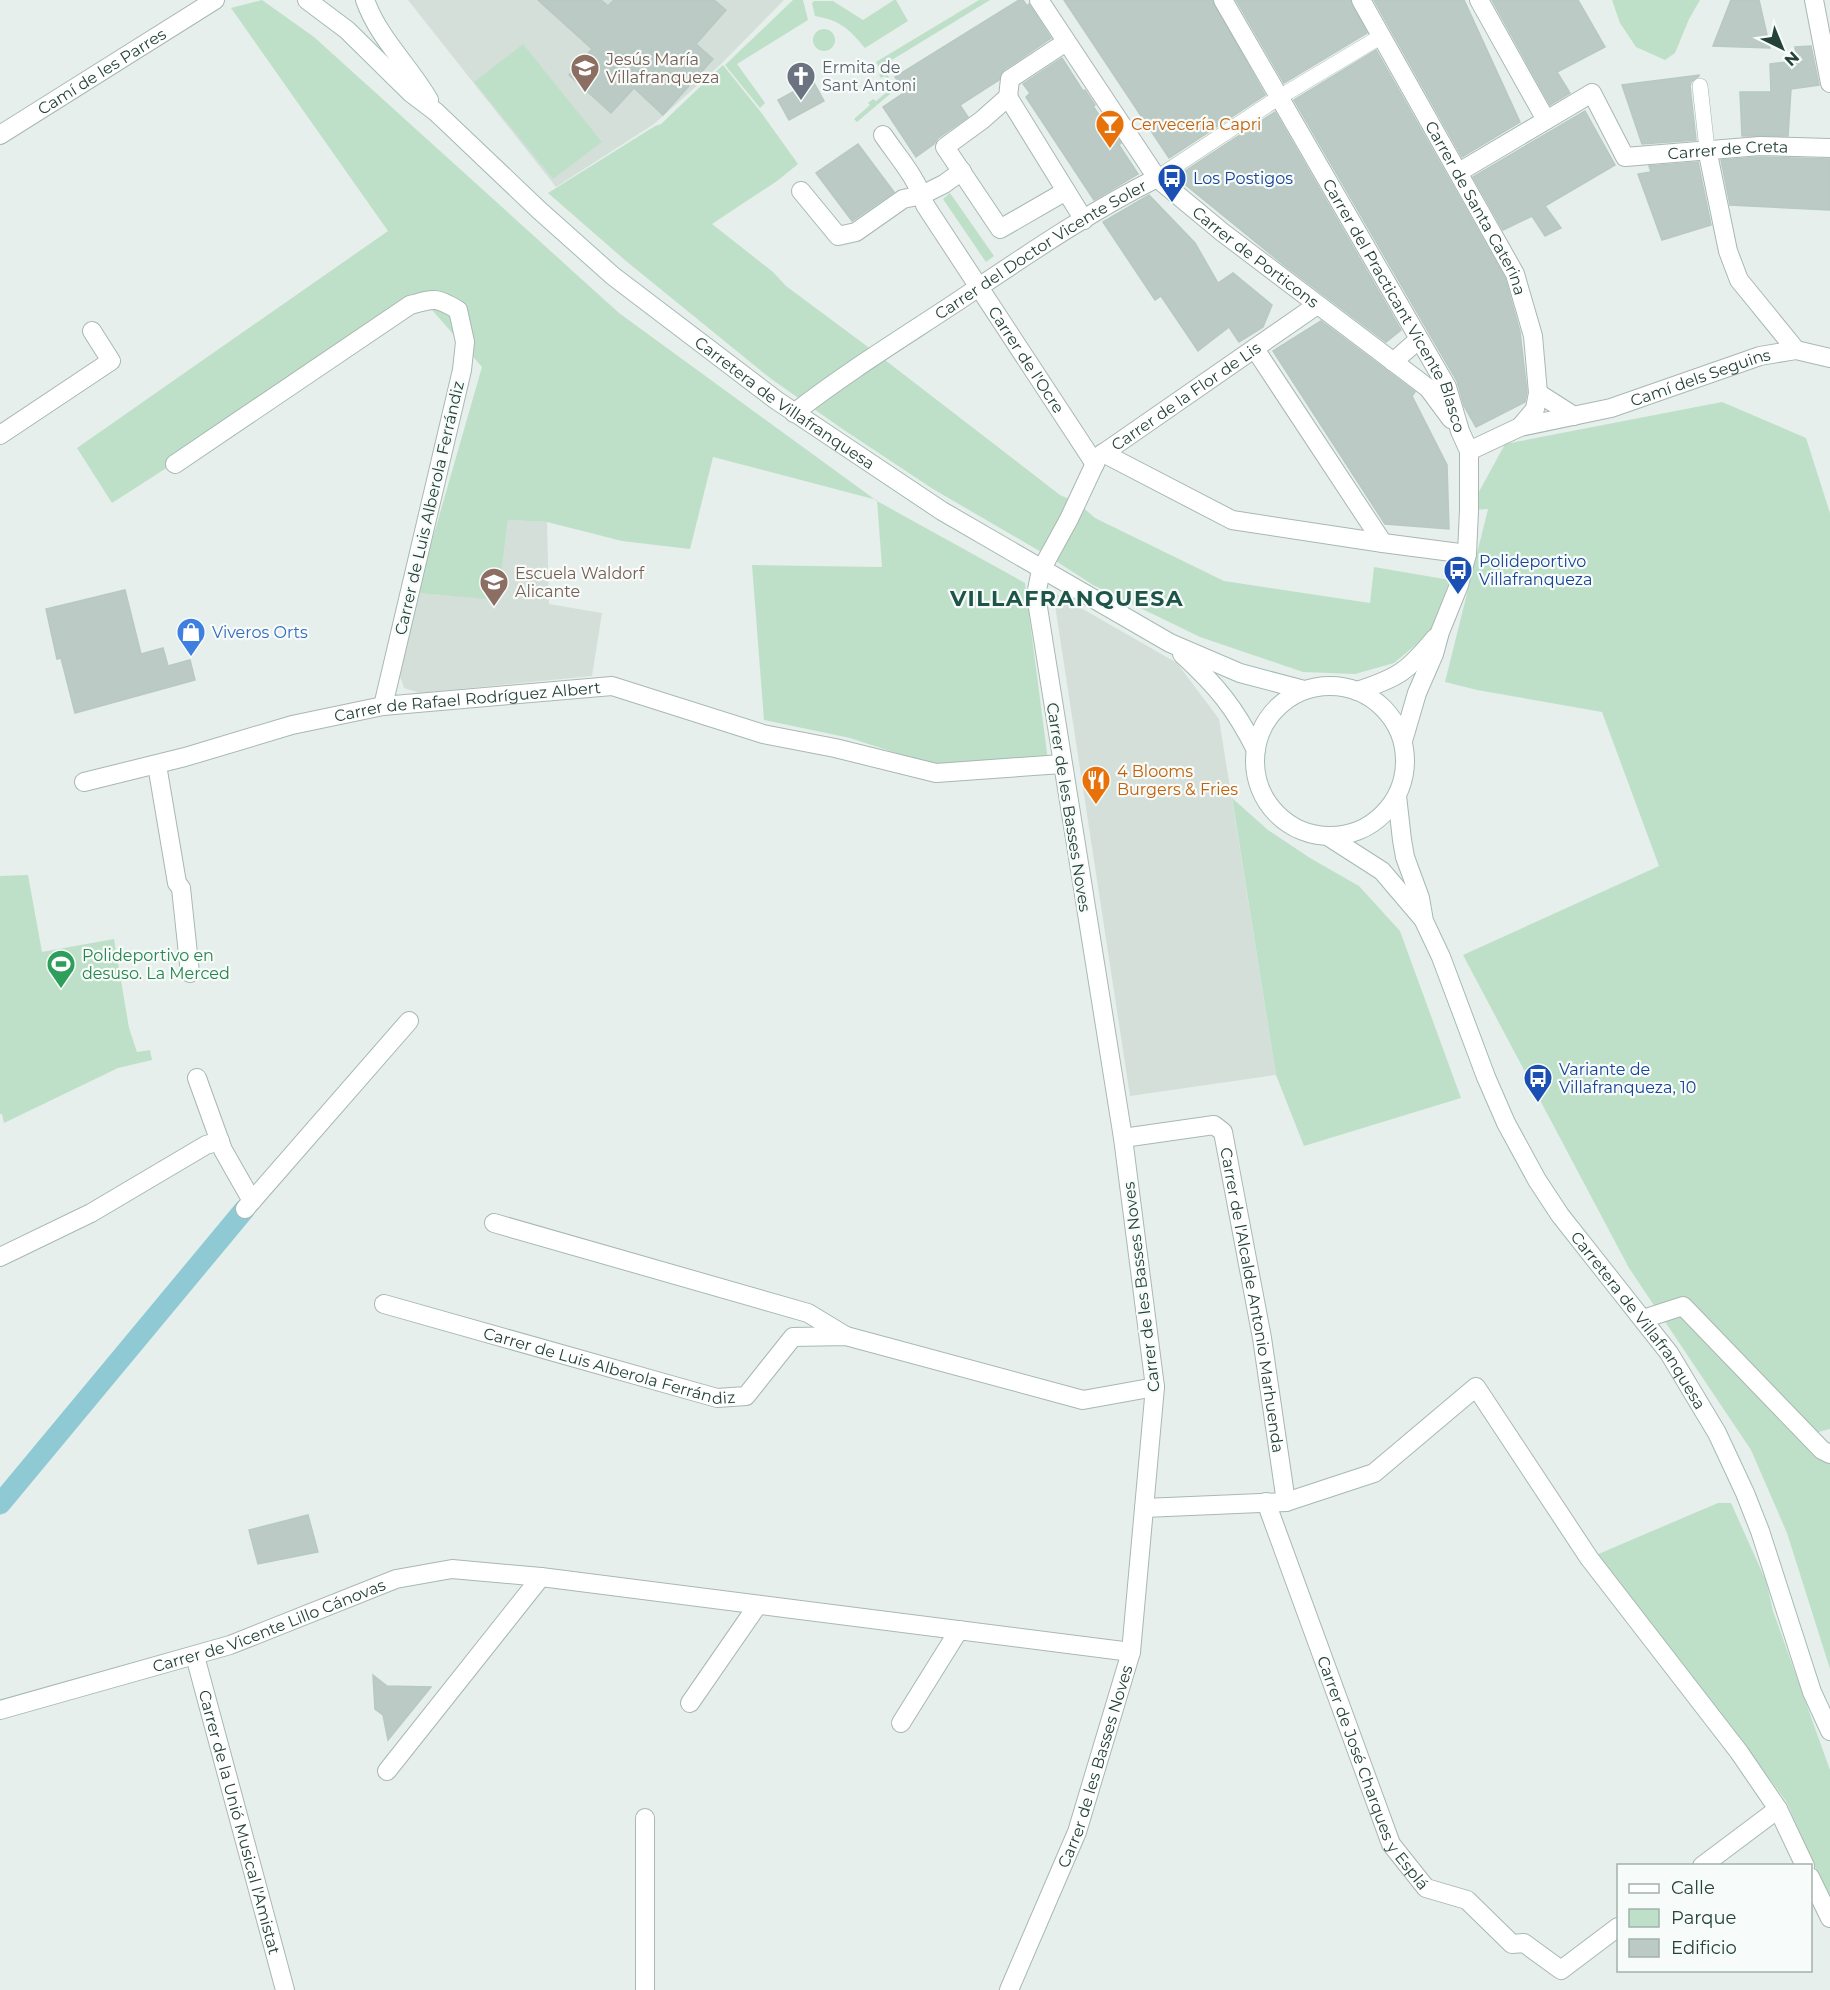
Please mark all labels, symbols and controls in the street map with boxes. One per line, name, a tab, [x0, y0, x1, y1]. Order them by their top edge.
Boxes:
north arrow	[1752, 18, 1812, 78]
street label: Camí de les Parres	[34, 24, 170, 119]
text: N	[1781, 47, 1803, 70]
place label: Jesús María Villafranqueza	[605, 50, 719, 87]
school or university icon: Jesús María Villafranqueza	[569, 52, 601, 94]
place label: Ermita de Sant Antoni	[822, 58, 916, 95]
church icon: Ermita de Sant Antoni	[785, 60, 817, 102]
bar icon: Cervecería Capri	[1094, 108, 1126, 150]
place label: Cervecería Capri	[1131, 115, 1261, 134]
street label: Carrer de Santa Caterina	[1421, 118, 1530, 297]
street label: Carrer de Creta	[1667, 137, 1789, 163]
bus stop icon: Los Postigos	[1156, 162, 1188, 204]
place label: Los Postigos	[1193, 169, 1293, 188]
street label: Carrer del Practicant Vicente Blasco	[1319, 175, 1469, 435]
street label: Carrer del Doctor Vicente Soler	[931, 176, 1150, 324]
street label: Carrer de Porticons	[1188, 202, 1323, 312]
street label: Carrer de l'Ocre	[984, 303, 1068, 417]
street label: Carretera de Villafranquesa	[691, 333, 878, 473]
street label: Carrer de la Flor de Lis	[1108, 338, 1265, 455]
street label: Camí dels Seguins	[1628, 345, 1772, 411]
street label: Carrer de Luis Alberola Ferrándiz	[391, 379, 468, 637]
place label: Polideportivo Villafranqueza	[1479, 552, 1592, 589]
bus stop icon: Polideportivo Villafranqueza	[1442, 554, 1474, 596]
place label: Escuela Waldorf Alicante	[515, 564, 645, 601]
school or university icon: Escuela Waldorf Alicante	[478, 566, 510, 608]
district label: VILLAFRANQUESA	[949, 585, 1184, 612]
shop icon: Viveros Orts	[175, 616, 207, 658]
place label: Viveros Orts	[212, 623, 308, 642]
street label: Carrer de Rafael Rodríguez Albert	[332, 678, 602, 726]
street label: Carrer de les Basses Noves	[1043, 701, 1094, 913]
place label: 4 Blooms Burgers & Fries	[1117, 762, 1238, 799]
restaurant icon: 4 Blooms Burgers & Fries	[1080, 764, 1112, 806]
place label: Polideportivo en desuso. La Merced	[82, 946, 230, 983]
sports icon: Polideportivo en desuso. La Merced	[45, 948, 77, 990]
place label: Variante de Villafranqueza, 10	[1559, 1060, 1696, 1097]
bus stop icon: Variante de Villafranqueza, 10	[1522, 1062, 1554, 1104]
street label: Carrer de l'Alcalde Antonio Marhuenda	[1216, 1146, 1288, 1454]
street label: Carrer de les Basses Noves	[1119, 1181, 1164, 1393]
street label: Carretera de Villafranquesa	[1567, 1228, 1710, 1413]
street label: Carrer de Luis Alberola Ferrándiz	[481, 1324, 736, 1408]
street label: Carrer de Vicente Lillo Cánovas	[150, 1575, 388, 1676]
street label: Carrer de José Charques y Esplá	[1313, 1653, 1433, 1894]
street label: Carrer de les Basses Noves	[1054, 1663, 1137, 1871]
street label: Carrer de la Unió Musical l'Amistat	[195, 1688, 284, 1957]
legend	[1617, 1864, 1812, 1972]
text: Calle	[1671, 1877, 1715, 1899]
text: Parque	[1671, 1907, 1737, 1929]
text: Edificio	[1671, 1937, 1737, 1959]

